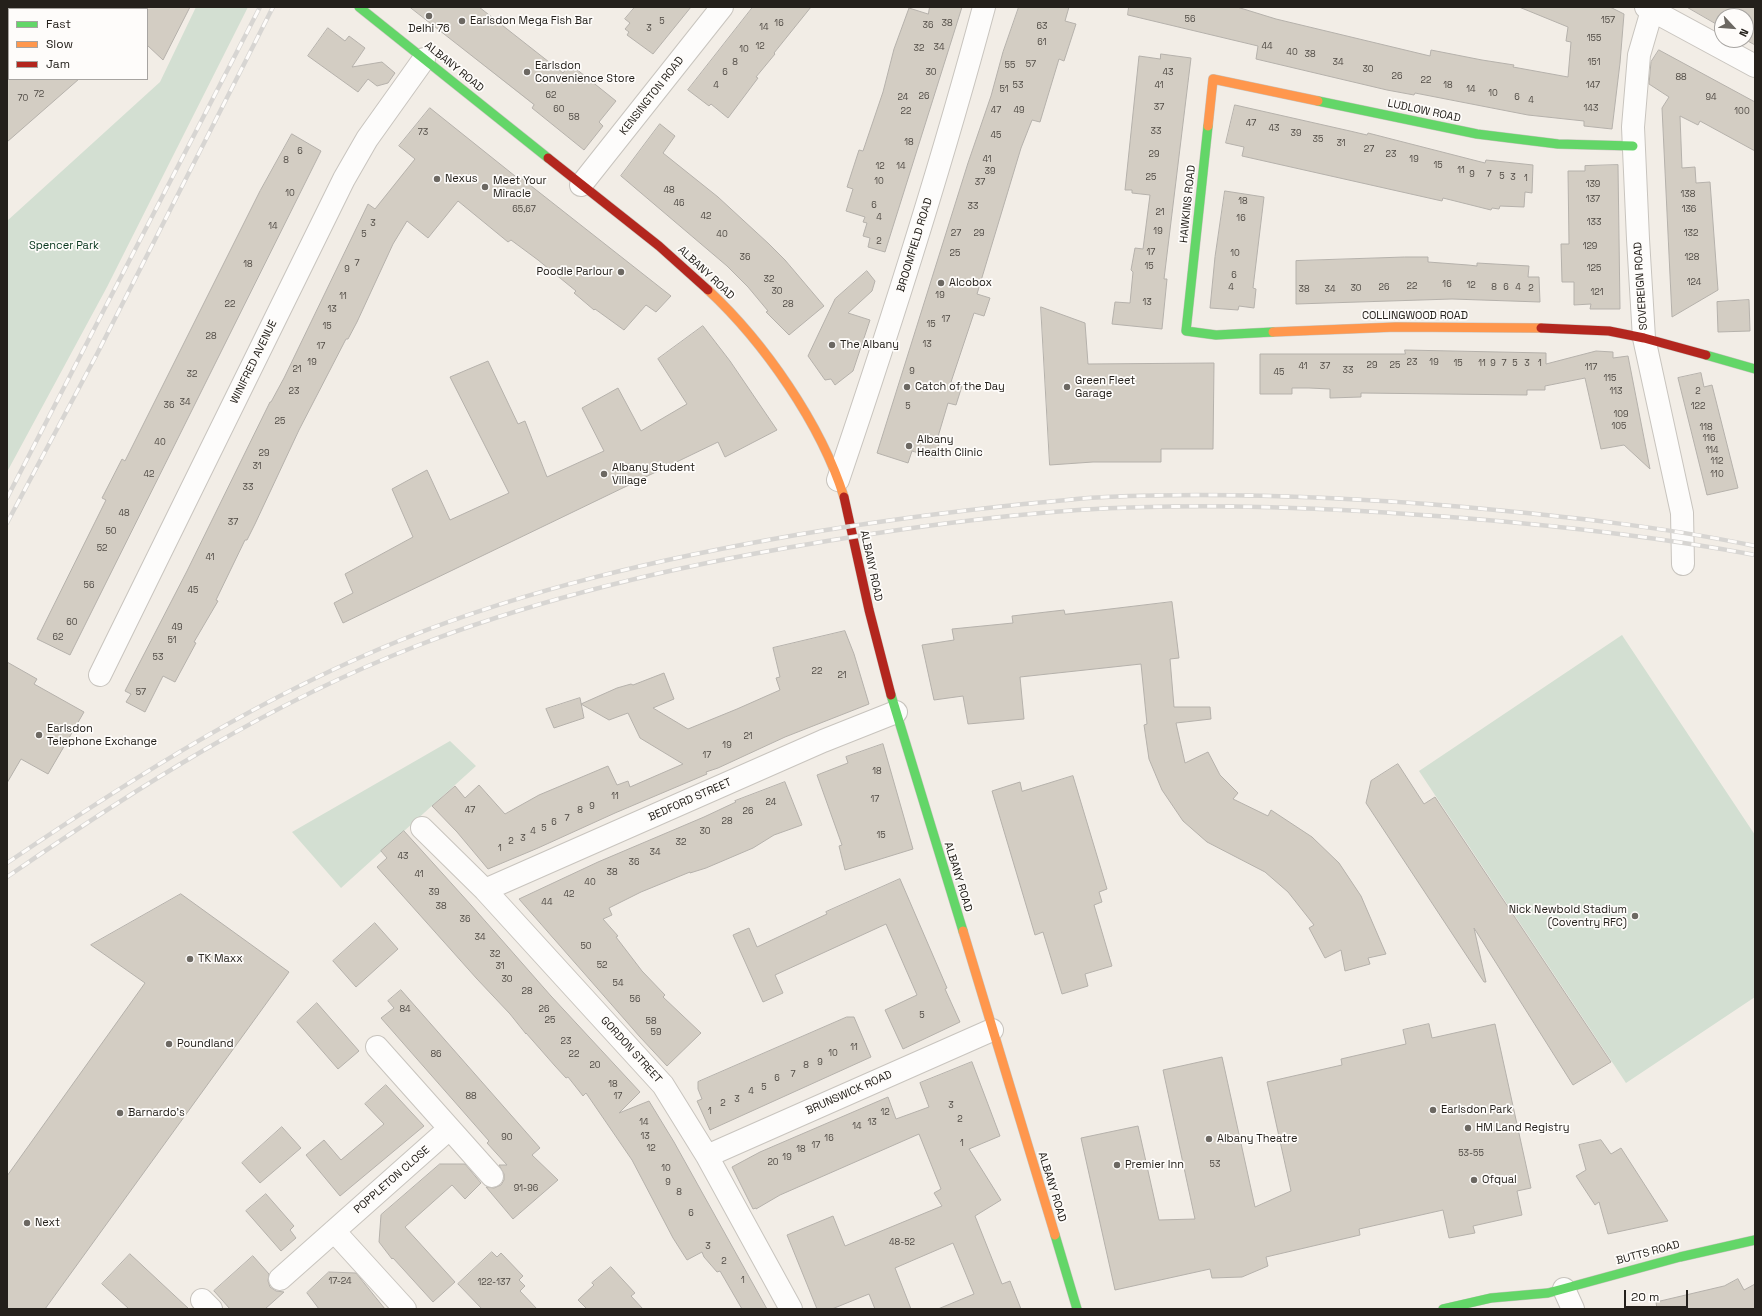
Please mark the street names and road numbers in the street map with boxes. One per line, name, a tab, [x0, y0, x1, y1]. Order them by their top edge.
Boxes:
street label: ALBANY ROAD	[422, 39, 486, 95]
street label: KENSINGTON ROAD	[617, 54, 687, 138]
street label: LUDLOW ROAD	[1386, 97, 1462, 125]
street label: HAWKINS ROAD	[1177, 164, 1199, 244]
street label: BROOMFIELD ROAD	[894, 196, 936, 294]
street label: SOVEREIGN ROAD	[1631, 241, 1651, 331]
street label: ALBANY ROAD	[675, 244, 737, 302]
street label: COLLINGWOOD ROAD	[1362, 309, 1468, 323]
street label: WINIFRED AVENUE	[228, 318, 280, 406]
street label: ALBANY ROAD	[857, 529, 885, 603]
street label: BEDFORD STREET	[646, 776, 734, 824]
street label: ALBANY ROAD	[941, 840, 975, 914]
street label: GORDON STREET	[598, 1014, 664, 1086]
street label: BRUNSWICK ROAD	[804, 1068, 894, 1118]
street label: POPPLETON CLOSE	[351, 1143, 433, 1217]
street label: ALBANY ROAD	[1035, 1150, 1069, 1224]
street label: BUTTS ROAD	[1615, 1238, 1681, 1268]

